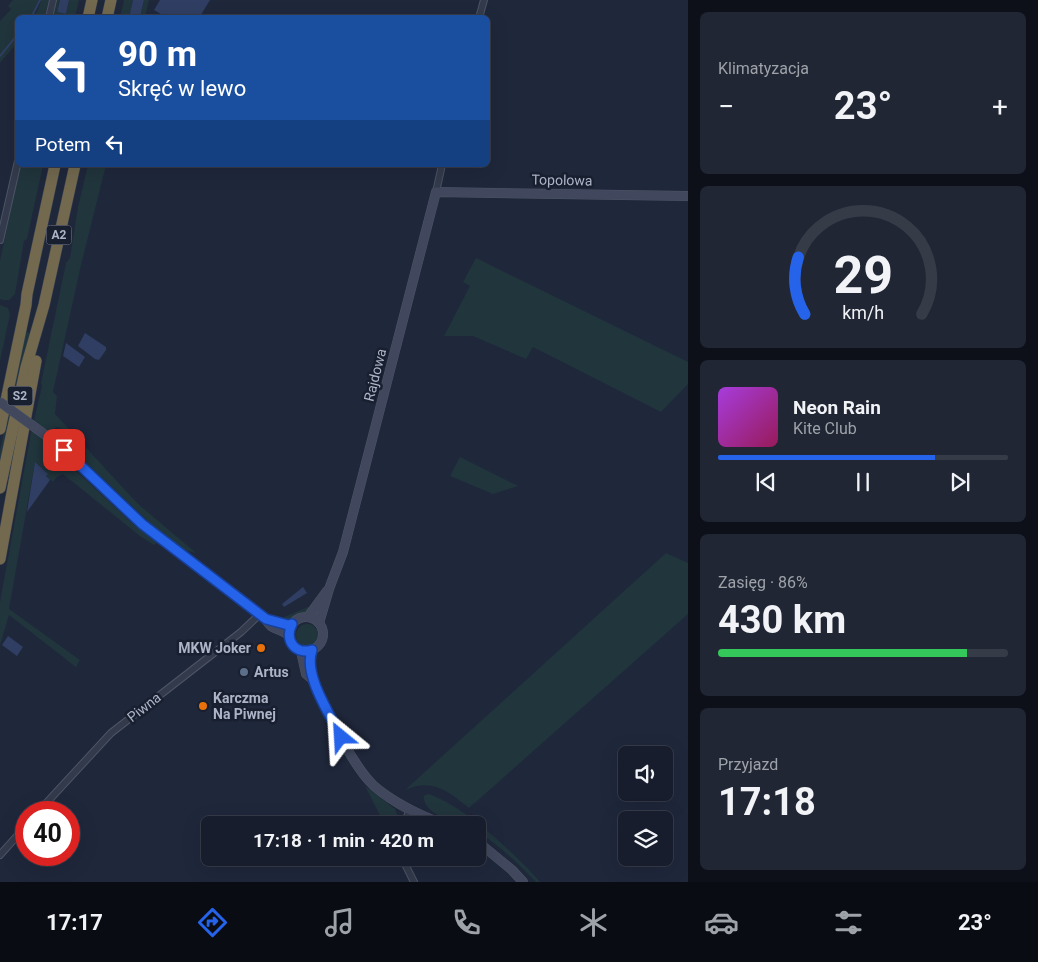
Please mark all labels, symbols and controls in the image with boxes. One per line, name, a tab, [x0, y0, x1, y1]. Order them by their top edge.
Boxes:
text: 90 m	[118, 34, 197, 75]
icon: left	[35, 35, 100, 100]
text: Klimatyzacja	[718, 59, 809, 78]
text: Skręć w lewo	[118, 76, 246, 101]
text: 23°	[834, 84, 892, 128]
text: −	[718, 90, 734, 123]
text: +	[992, 90, 1008, 123]
icon: left	[101, 130, 129, 158]
text: Potem	[35, 133, 91, 156]
street label: Topolowa	[531, 171, 593, 189]
road number: A2	[46, 226, 72, 244]
text: 29	[833, 245, 893, 306]
text: km/h	[842, 302, 884, 323]
street label: Rajdowa	[361, 347, 389, 403]
road number: S2	[8, 386, 32, 406]
text: Neon Rain	[793, 396, 881, 419]
text: Kite Club	[793, 419, 857, 438]
pin	[43, 429, 85, 471]
icon: arrive	[50, 436, 78, 464]
icon: previous	[752, 468, 780, 496]
icon: pause	[849, 468, 877, 496]
icon: next	[946, 468, 974, 496]
text: Zasięg · 86%	[718, 573, 808, 592]
text: 430 km	[718, 598, 846, 642]
place label: MKW Joker	[178, 640, 251, 656]
marker: MKW Joker	[255, 642, 267, 654]
place label: Artus	[254, 664, 289, 680]
marker: Artus	[238, 666, 250, 678]
street label: Piwna	[124, 689, 164, 725]
place label: Karczma Na Piwnej	[213, 690, 276, 722]
marker: Karczma Na Piwnej	[197, 700, 209, 712]
position arrow	[314, 710, 366, 762]
map controls	[618, 746, 673, 866]
button: sound	[618, 746, 673, 801]
text: Przyjazd	[718, 755, 778, 774]
text: 17:18	[718, 780, 816, 824]
speed limit sign: 40	[15, 801, 80, 866]
button: layers	[618, 811, 673, 866]
text: 17:18 · 1 min · 420 m	[253, 829, 434, 852]
icon: directions	[195, 905, 230, 940]
icon: music	[322, 905, 357, 940]
icon: phone	[449, 905, 484, 940]
icon: climate	[576, 905, 611, 940]
icon: car	[704, 905, 739, 940]
icon: filters	[831, 905, 866, 940]
text: 17:17	[46, 910, 103, 935]
text: 23°	[958, 910, 992, 935]

